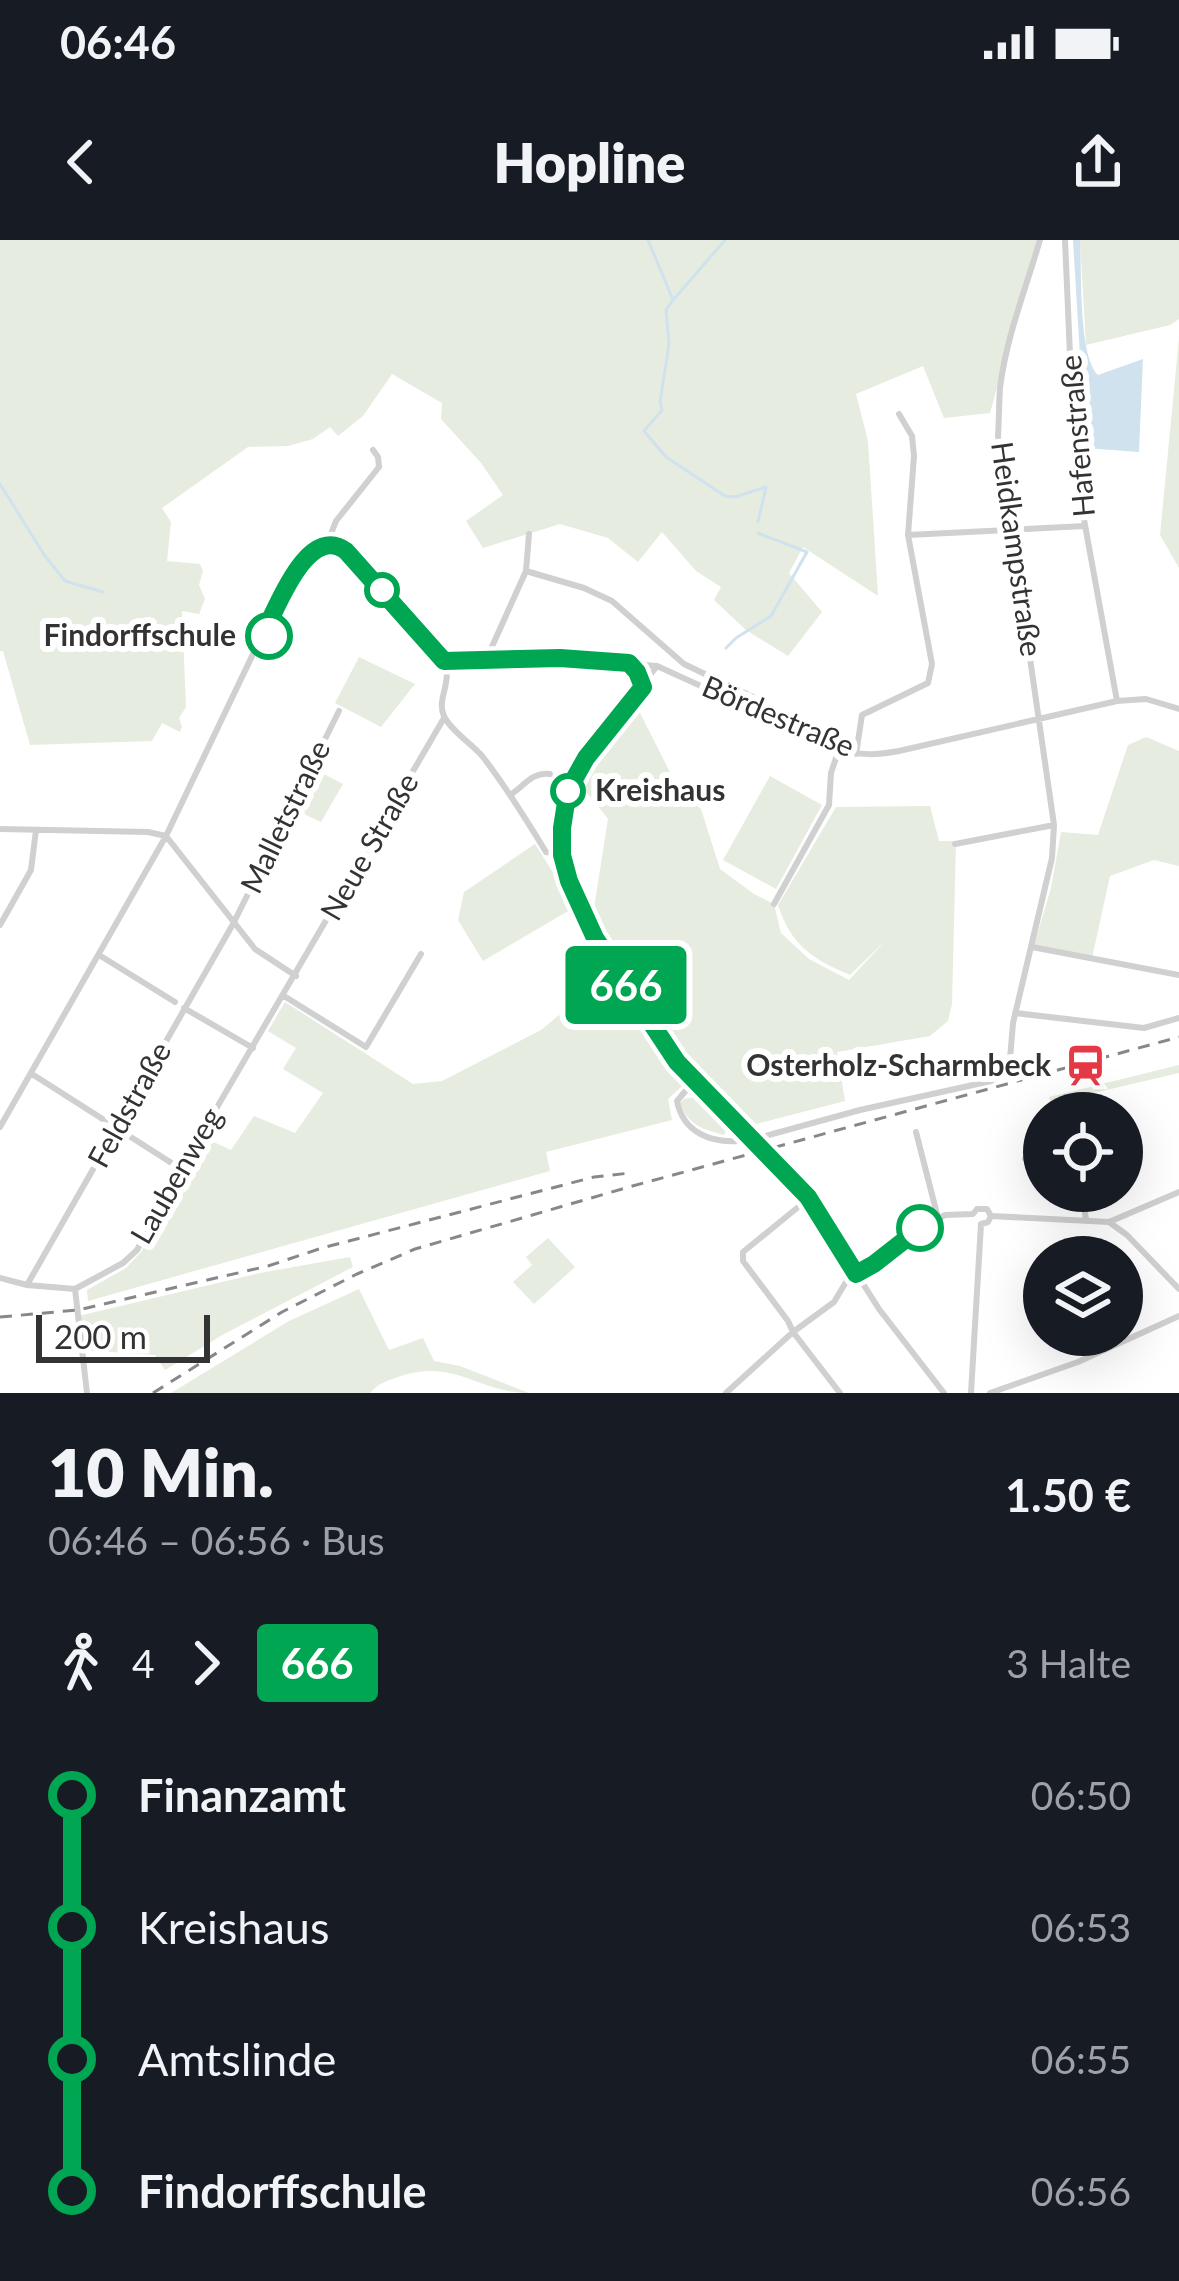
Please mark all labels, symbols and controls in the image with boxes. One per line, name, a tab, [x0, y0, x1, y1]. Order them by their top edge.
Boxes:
text: 06:46	[60, 15, 176, 69]
icon: back	[48, 129, 114, 195]
icon: share	[1065, 129, 1131, 195]
text: Hopline	[494, 130, 685, 195]
street label: Hafenstraße	[1051, 354, 1101, 519]
street label: Heidkampstraße	[985, 439, 1051, 658]
unlabelled marker	[366, 574, 398, 606]
marker: Findorffschule	[247, 614, 291, 658]
place label: Findorffschule	[44, 616, 236, 652]
street label: Bördestraße	[697, 667, 860, 763]
street label: Malletstraße	[232, 734, 337, 898]
street label: Neue Straße	[312, 766, 425, 926]
place label: Kreishaus	[595, 771, 725, 807]
marker: Kreishaus	[552, 775, 584, 807]
line badge: 666	[557, 946, 695, 1024]
text: 666	[589, 960, 663, 1010]
street label: Feldstraße	[79, 1035, 177, 1173]
station icon: Osterholz-Scharmbeck	[1062, 1043, 1108, 1089]
place label: Osterholz-Scharmbeck	[746, 1046, 1052, 1082]
map controls	[1023, 1092, 1143, 1356]
button: locate	[1023, 1092, 1143, 1212]
street label: Laubenweg	[122, 1101, 229, 1249]
unlabelled marker	[898, 1206, 942, 1250]
button: layers	[1023, 1236, 1143, 1356]
scale bar	[36, 1309, 210, 1362]
text: 200 m	[54, 1316, 147, 1356]
text: 10 Min.	[48, 1432, 274, 1511]
text: 1.50 €	[1005, 1468, 1131, 1522]
text: 06:46 – 06:56 · Bus	[48, 1517, 385, 1563]
icon: walk	[48, 1630, 114, 1696]
icon: forward	[173, 1630, 239, 1696]
text: 666	[281, 1638, 354, 1688]
text: 4	[132, 1640, 155, 1686]
text: 3 Halte	[1006, 1640, 1131, 1686]
text: Finanzamt	[138, 1768, 346, 1822]
text: 06:50	[1031, 1772, 1131, 1818]
text: Kreishaus	[138, 1900, 329, 1954]
text: 06:53	[1031, 1904, 1131, 1950]
text: Amtslinde	[138, 2032, 336, 2086]
text: 06:55	[1031, 2036, 1131, 2082]
text: Findorffschule	[138, 2164, 427, 2218]
text: 06:56	[1031, 2168, 1131, 2214]

